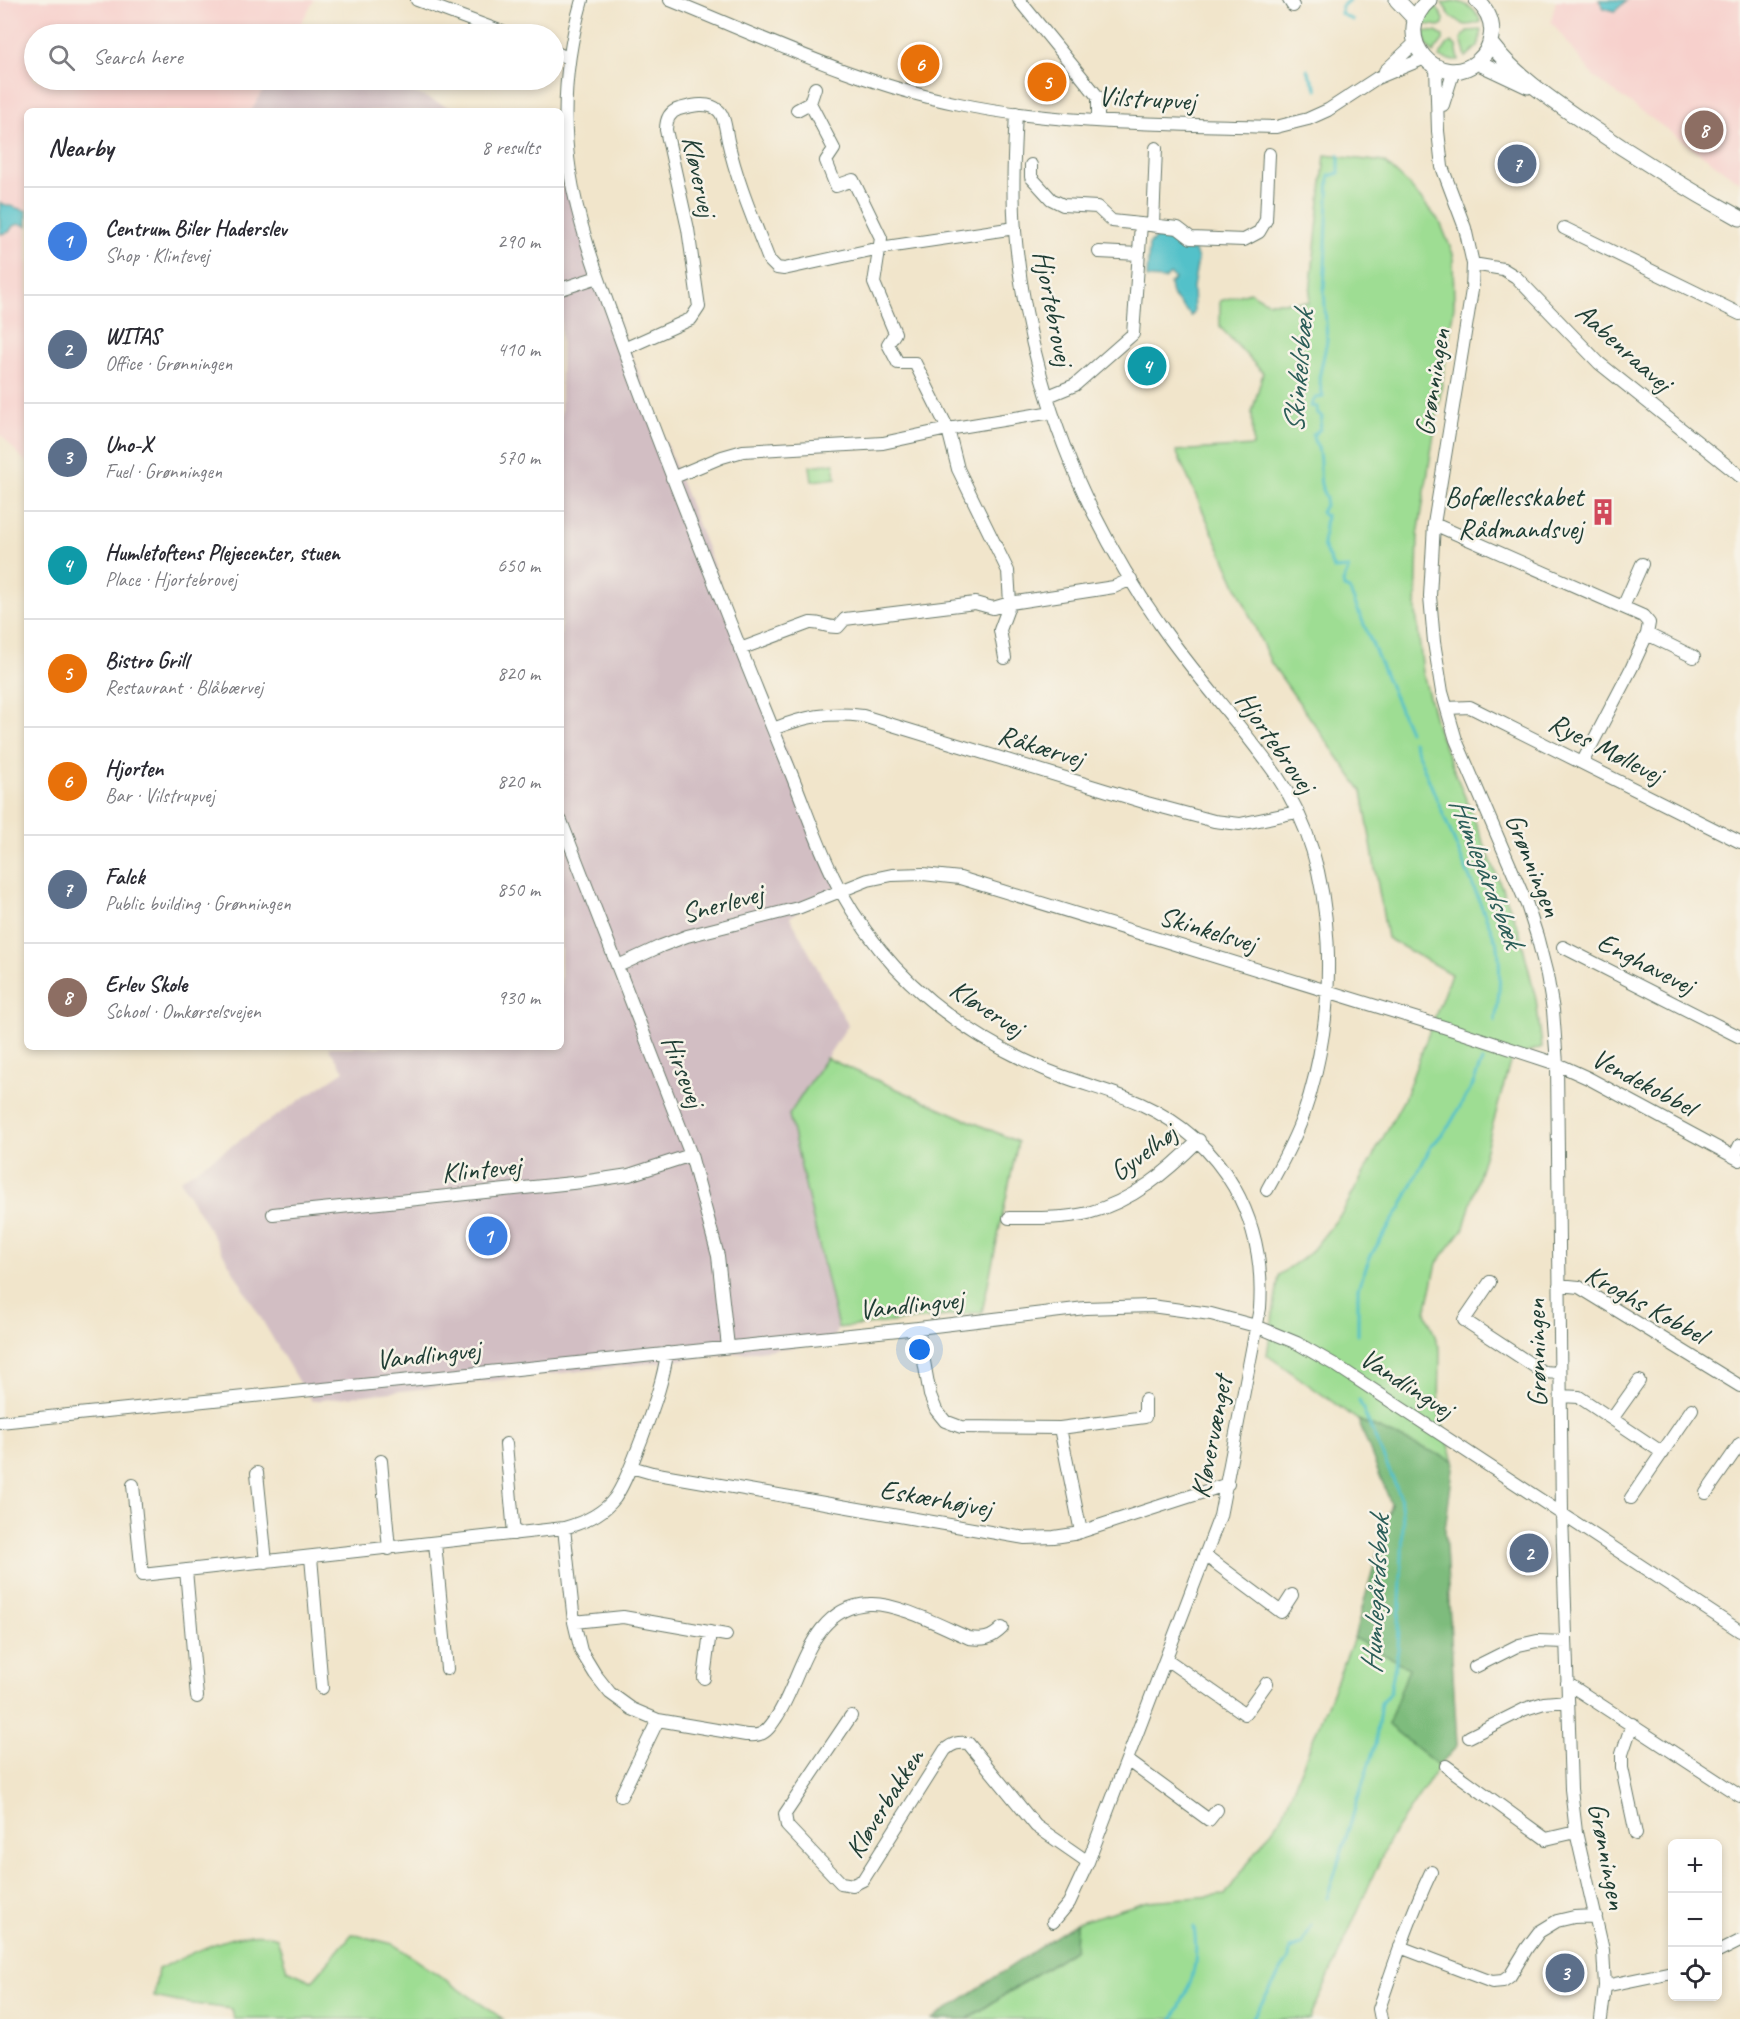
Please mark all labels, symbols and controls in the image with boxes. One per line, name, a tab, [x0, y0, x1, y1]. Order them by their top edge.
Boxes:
search box	[24, 24, 564, 90]
icon: search	[45, 41, 78, 74]
pin: 6	[900, 42, 940, 86]
text: Search here	[93, 43, 183, 71]
pin: 5	[1028, 60, 1066, 104]
street label: Vilstrupvej	[1097, 78, 1200, 118]
pin: 8	[1684, 108, 1724, 152]
text: Nearby	[48, 131, 113, 164]
street label: Kløvervej	[674, 133, 726, 223]
text: 8 results	[481, 135, 540, 160]
pin: 7	[1498, 142, 1537, 186]
text: Centrum Biler Haderslev	[105, 215, 286, 243]
text: 1	[63, 229, 72, 254]
text: 290 m	[497, 229, 540, 254]
text: Shop · Klintevej	[105, 243, 209, 268]
street label: Hjortebrovej	[1026, 247, 1083, 372]
street label: Aabenraavej	[1569, 295, 1683, 402]
water label: Skinkelsbæk	[1274, 304, 1323, 435]
text: WITAS	[105, 323, 161, 351]
street label: Grønningen	[1406, 325, 1458, 438]
text: 2	[63, 337, 72, 362]
text: 410 m	[497, 337, 540, 362]
pin: 4	[1128, 344, 1166, 388]
text: Office · Grønningen	[105, 351, 232, 376]
text: Uno-X	[105, 431, 152, 459]
text: 3	[63, 445, 72, 470]
text: 570 m	[497, 445, 540, 470]
text: Fuel · Grønningen	[105, 459, 222, 484]
place label: Bofællesskabet Rådmandsvej	[1445, 479, 1586, 546]
building icon: Bofællesskabet Rådmandsvej	[1588, 497, 1618, 527]
text: Humletoftens Plejecenter, stuen	[105, 539, 340, 567]
text: 4	[63, 553, 72, 578]
text: 650 m	[497, 553, 540, 578]
text: Place · Hjortebrovej	[105, 567, 237, 592]
text: Bistro Grill	[105, 647, 188, 675]
text: 5	[63, 661, 72, 686]
text: 820 m	[497, 661, 540, 686]
text: Restaurant · Blåbærvej	[105, 675, 263, 700]
street label: Hjortebrovej	[1228, 684, 1326, 802]
street label: Ryes Møllevej	[1543, 704, 1672, 793]
street label: Råkærvej	[994, 716, 1091, 777]
text: Hjorten	[105, 755, 163, 783]
text: 6	[63, 769, 72, 794]
text: 820 m	[497, 769, 540, 794]
text: Bar · Vilstrupvej	[105, 783, 214, 808]
water label: Humlegårdsbæk	[1441, 792, 1535, 957]
street label: Grønningen	[1497, 808, 1571, 922]
text: Falck	[105, 863, 144, 891]
street label: Snerlevej	[678, 874, 771, 931]
text: 7	[63, 877, 72, 902]
text: 850 m	[497, 877, 540, 902]
text: Public building · Grønningen	[105, 891, 291, 916]
street label: Skinkelsvej	[1155, 898, 1264, 961]
street label: Enghavevej	[1592, 924, 1703, 1004]
text: Erlev Skole	[105, 971, 187, 999]
street label: Kløvervej	[943, 971, 1033, 1047]
text: 8	[63, 985, 72, 1010]
text: 930 m	[497, 985, 540, 1010]
text: School · Omkørselsvejen	[105, 999, 261, 1024]
street label: Hirsevej	[654, 1030, 715, 1115]
street label: Vendekobbel	[1586, 1040, 1707, 1126]
street label: Gyvelhøj	[1103, 1114, 1186, 1189]
street label: Klintevej	[440, 1147, 526, 1191]
pin: 1	[468, 1214, 508, 1258]
street label: Kroghs Kobbel	[1579, 1256, 1718, 1354]
street label: Vandlingvej	[857, 1281, 968, 1327]
street label: Grønningen	[1518, 1298, 1554, 1407]
street label: Vandlingvej	[374, 1331, 485, 1377]
your location	[905, 1335, 934, 1364]
street label: Vandlingvej	[1354, 1340, 1463, 1428]
street label: Kløvervænget	[1182, 1369, 1241, 1501]
street label: Eskærhøjvej	[877, 1471, 998, 1526]
water label: Humlegårdsbæk	[1352, 1510, 1398, 1675]
pin: 2	[1510, 1530, 1549, 1576]
street label: Kløverbakken	[837, 1740, 932, 1864]
street label: Grønningen	[1580, 1800, 1636, 1913]
map controls	[1668, 1839, 1722, 2001]
button: +	[1668, 1839, 1722, 1893]
button: −	[1668, 1893, 1722, 1947]
button: locate	[1668, 1947, 1722, 2001]
pin: 3	[1546, 1950, 1584, 1996]

